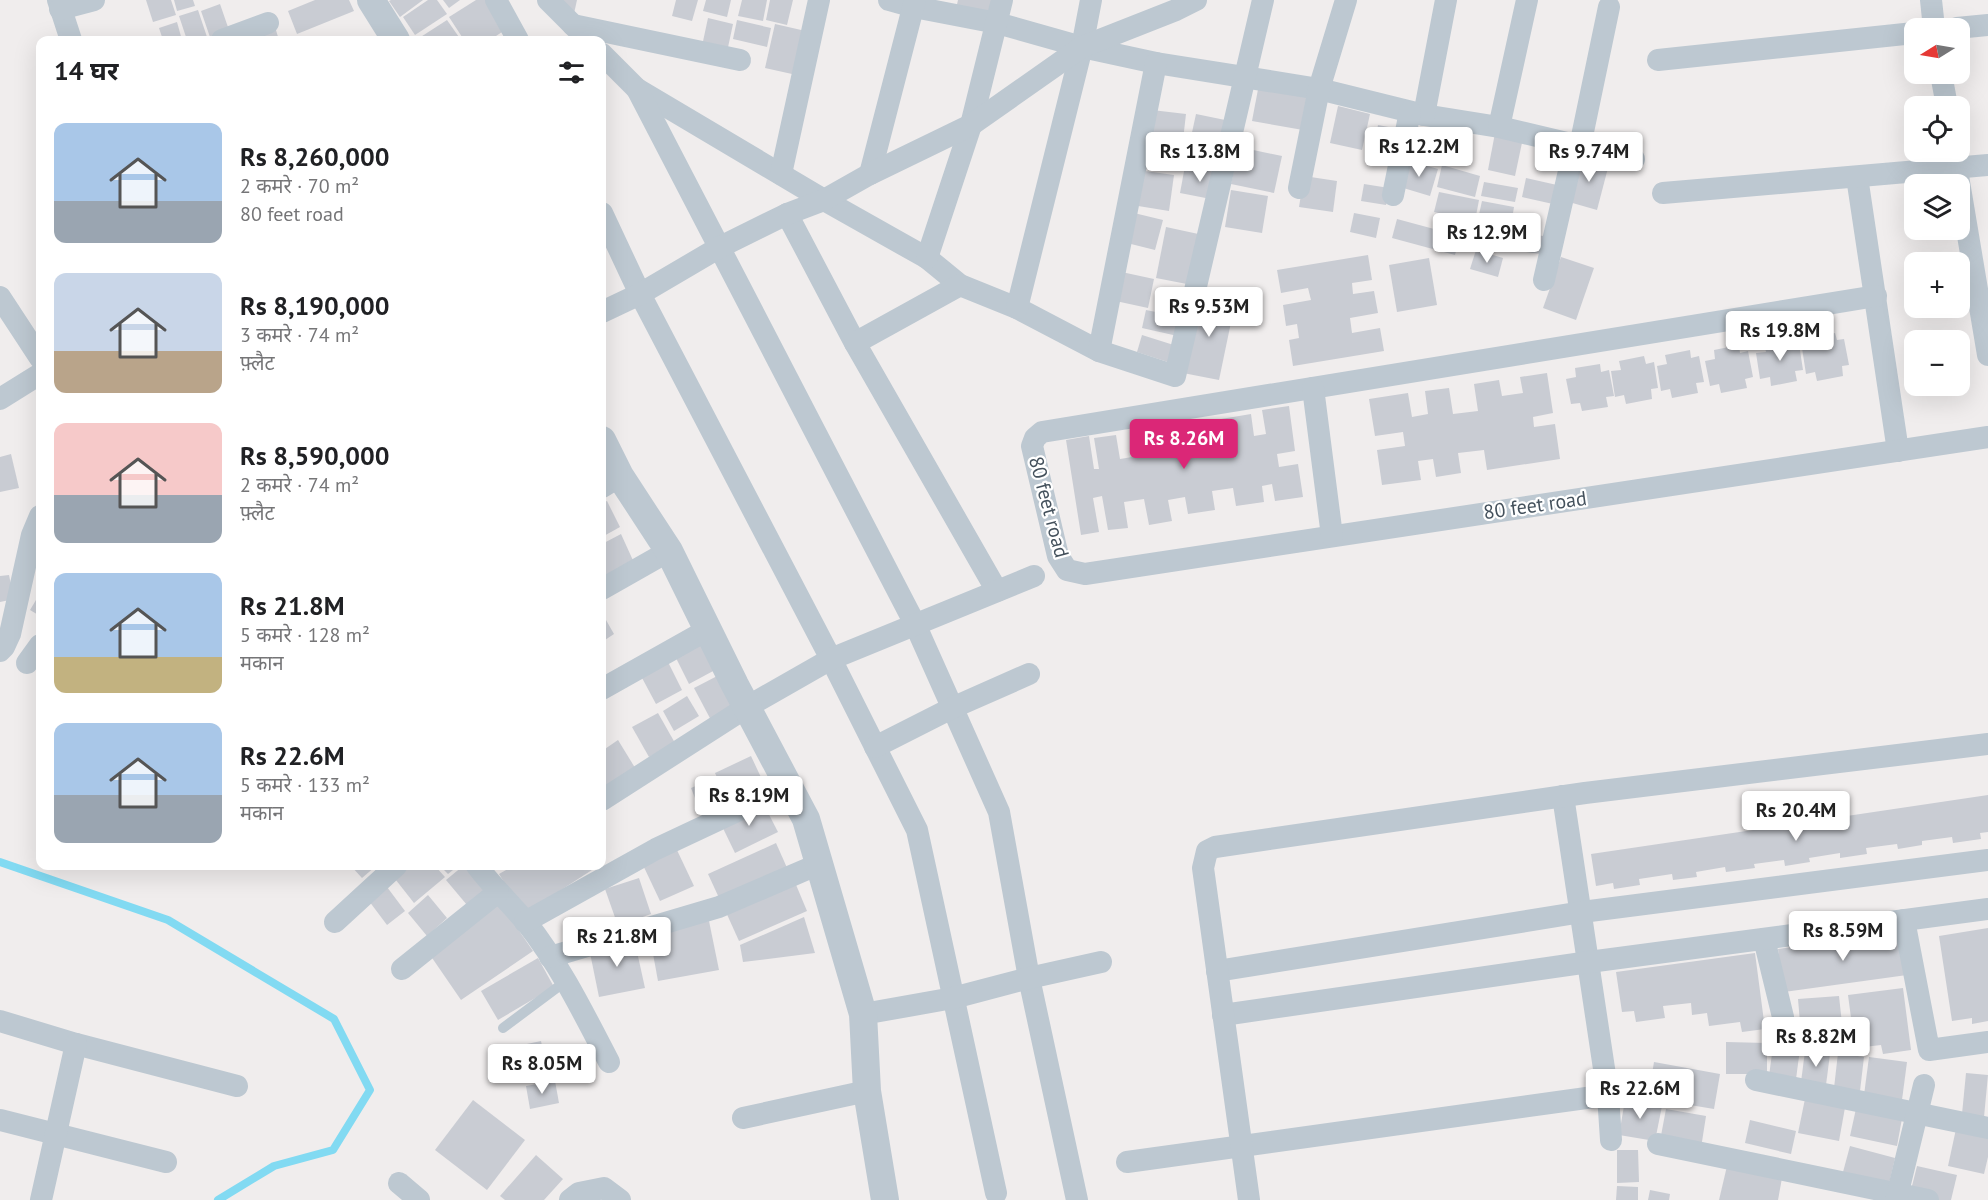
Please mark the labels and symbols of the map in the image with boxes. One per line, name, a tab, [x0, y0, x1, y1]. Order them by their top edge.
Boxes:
north arrow	[1904, 18, 1970, 84]
pin: Rs 12.2M	[1357, 127, 1481, 178]
pin: Rs 13.8M	[1138, 132, 1262, 183]
pin: Rs 9.74M	[1527, 132, 1651, 183]
pin: Rs 12.9M	[1425, 213, 1549, 264]
pin: Rs 9.53M	[1147, 287, 1271, 338]
pin: Rs 19.8M	[1718, 311, 1842, 362]
pin: Rs 8.26M	[1122, 419, 1246, 470]
street label: 80 feet road	[1023, 454, 1075, 560]
street label: 80 feet road	[1482, 485, 1588, 525]
pin: Rs 8.19M	[687, 776, 811, 827]
pin: Rs 20.4M	[1734, 791, 1858, 842]
pin: Rs 8.59M	[1781, 911, 1905, 962]
pin: Rs 21.8M	[555, 917, 679, 968]
pin: Rs 8.82M	[1754, 1017, 1878, 1068]
pin: Rs 8.05M	[480, 1044, 604, 1095]
pin: Rs 22.6M	[1578, 1069, 1702, 1120]

